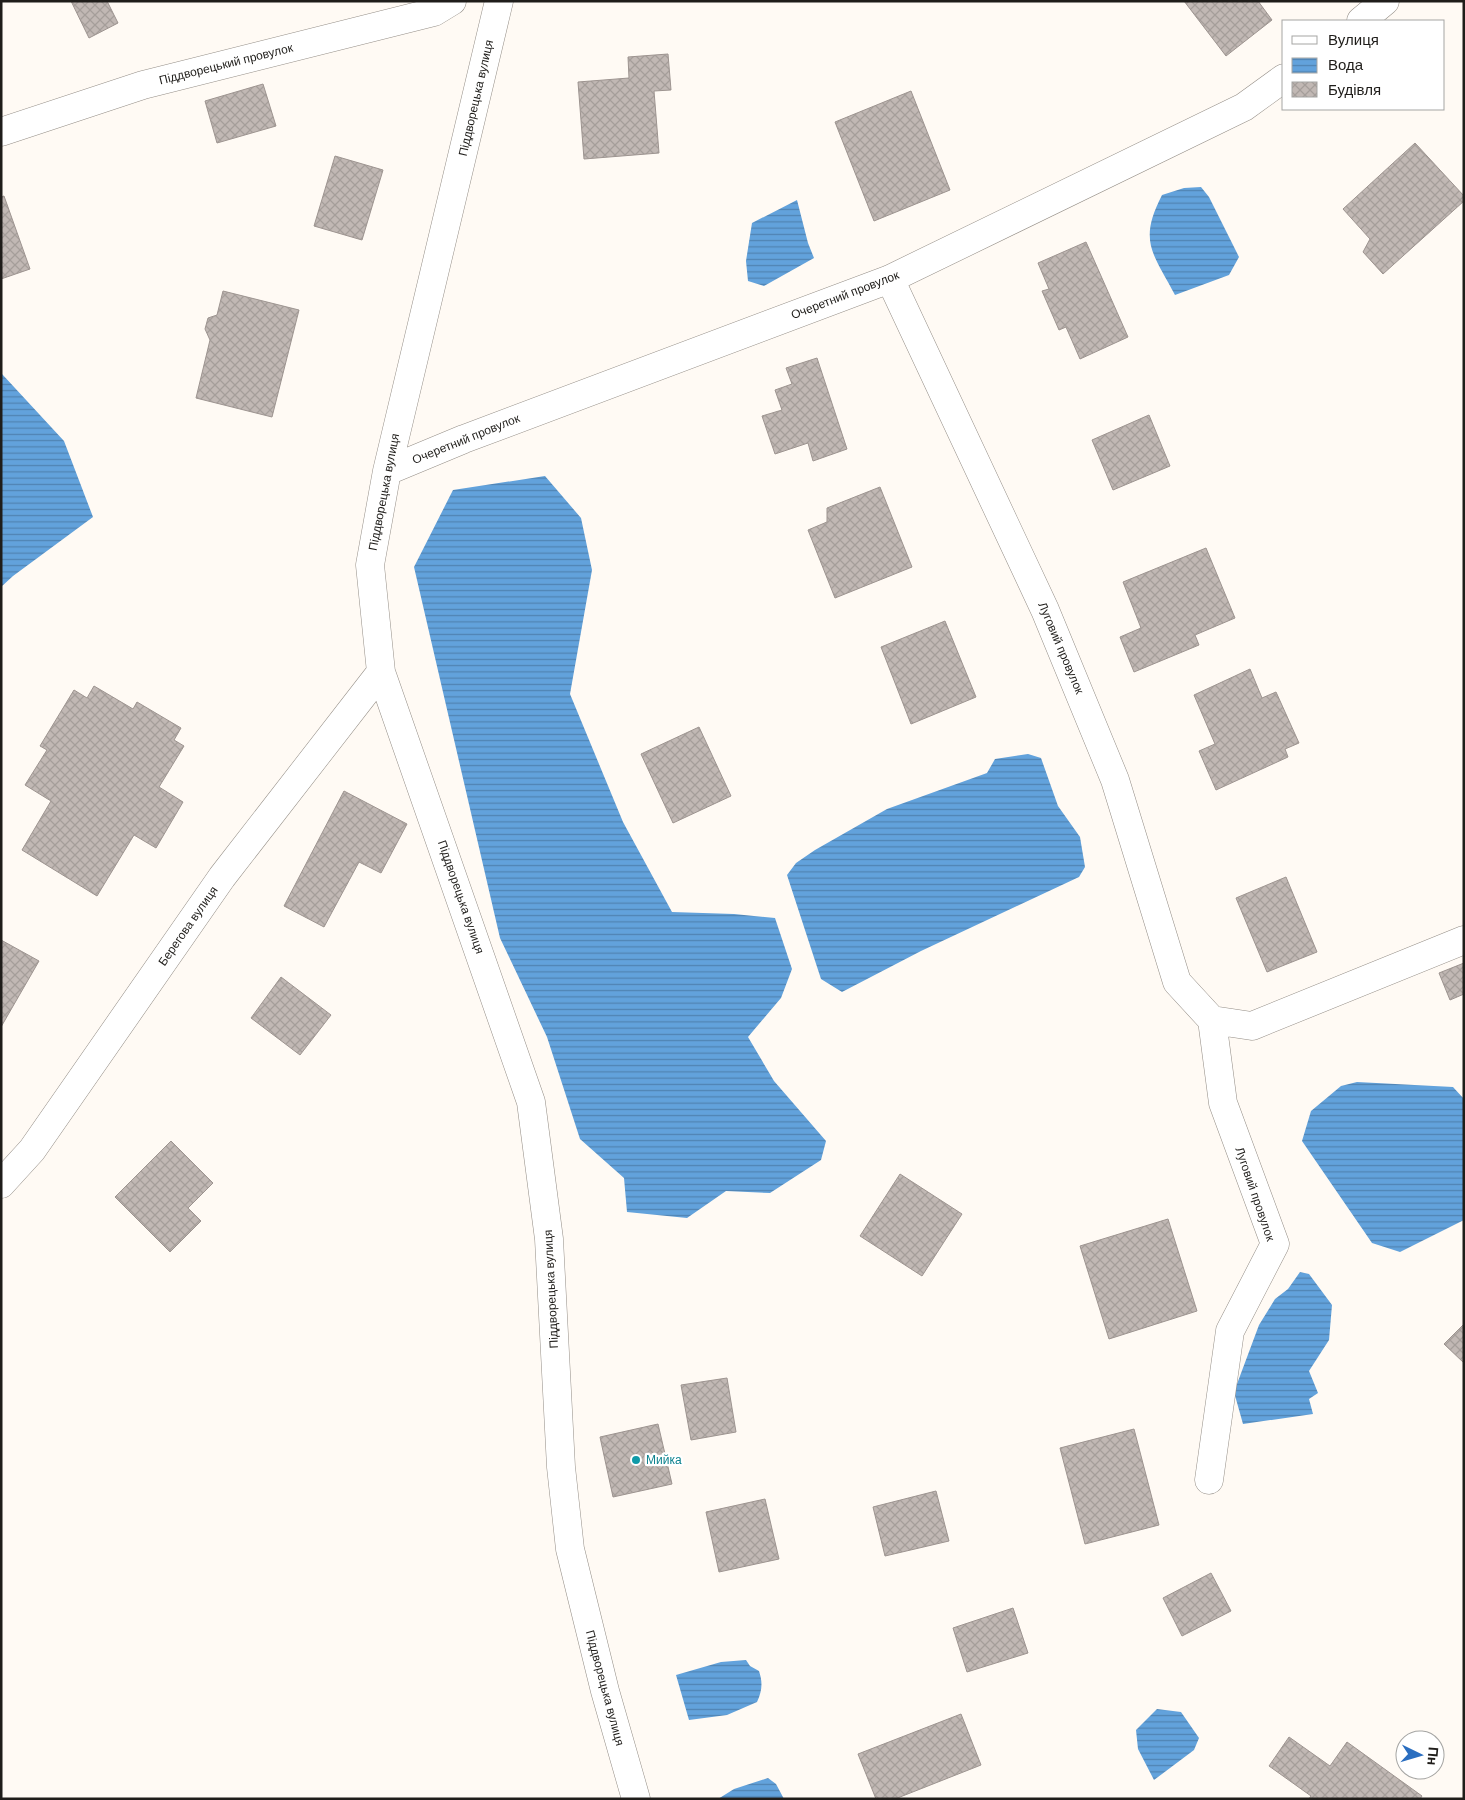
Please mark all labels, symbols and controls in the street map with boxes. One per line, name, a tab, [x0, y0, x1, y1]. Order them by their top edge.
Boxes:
legend	[1282, 20, 1445, 110]
text: Вулиця	[1328, 30, 1379, 50]
street label: Піддворецька вулиця	[455, 38, 497, 158]
street label: Піддворецький провулок	[157, 39, 295, 88]
text: Вода	[1328, 55, 1364, 75]
text: Будівля	[1328, 80, 1381, 100]
street label: Очеретний провулок	[789, 267, 902, 323]
street label: Очеретний провулок	[410, 410, 523, 468]
street label: Піддворецька вулиця	[365, 432, 403, 552]
street label: Луговий провулок	[1034, 600, 1088, 697]
street label: Піддворецька вулиця	[434, 838, 488, 956]
street label: Берегова вулиця	[155, 883, 221, 969]
street label: Луговий провулок	[1231, 1145, 1279, 1244]
street label: Піддворецька вулиця	[540, 1229, 562, 1349]
place label: Мийка	[646, 1452, 682, 1468]
marker: Мийка	[630, 1454, 642, 1466]
street label: Піддворецька вулиця	[582, 1628, 628, 1748]
north arrow	[1395, 1730, 1445, 1780]
text: Пн	[1423, 1746, 1443, 1766]

